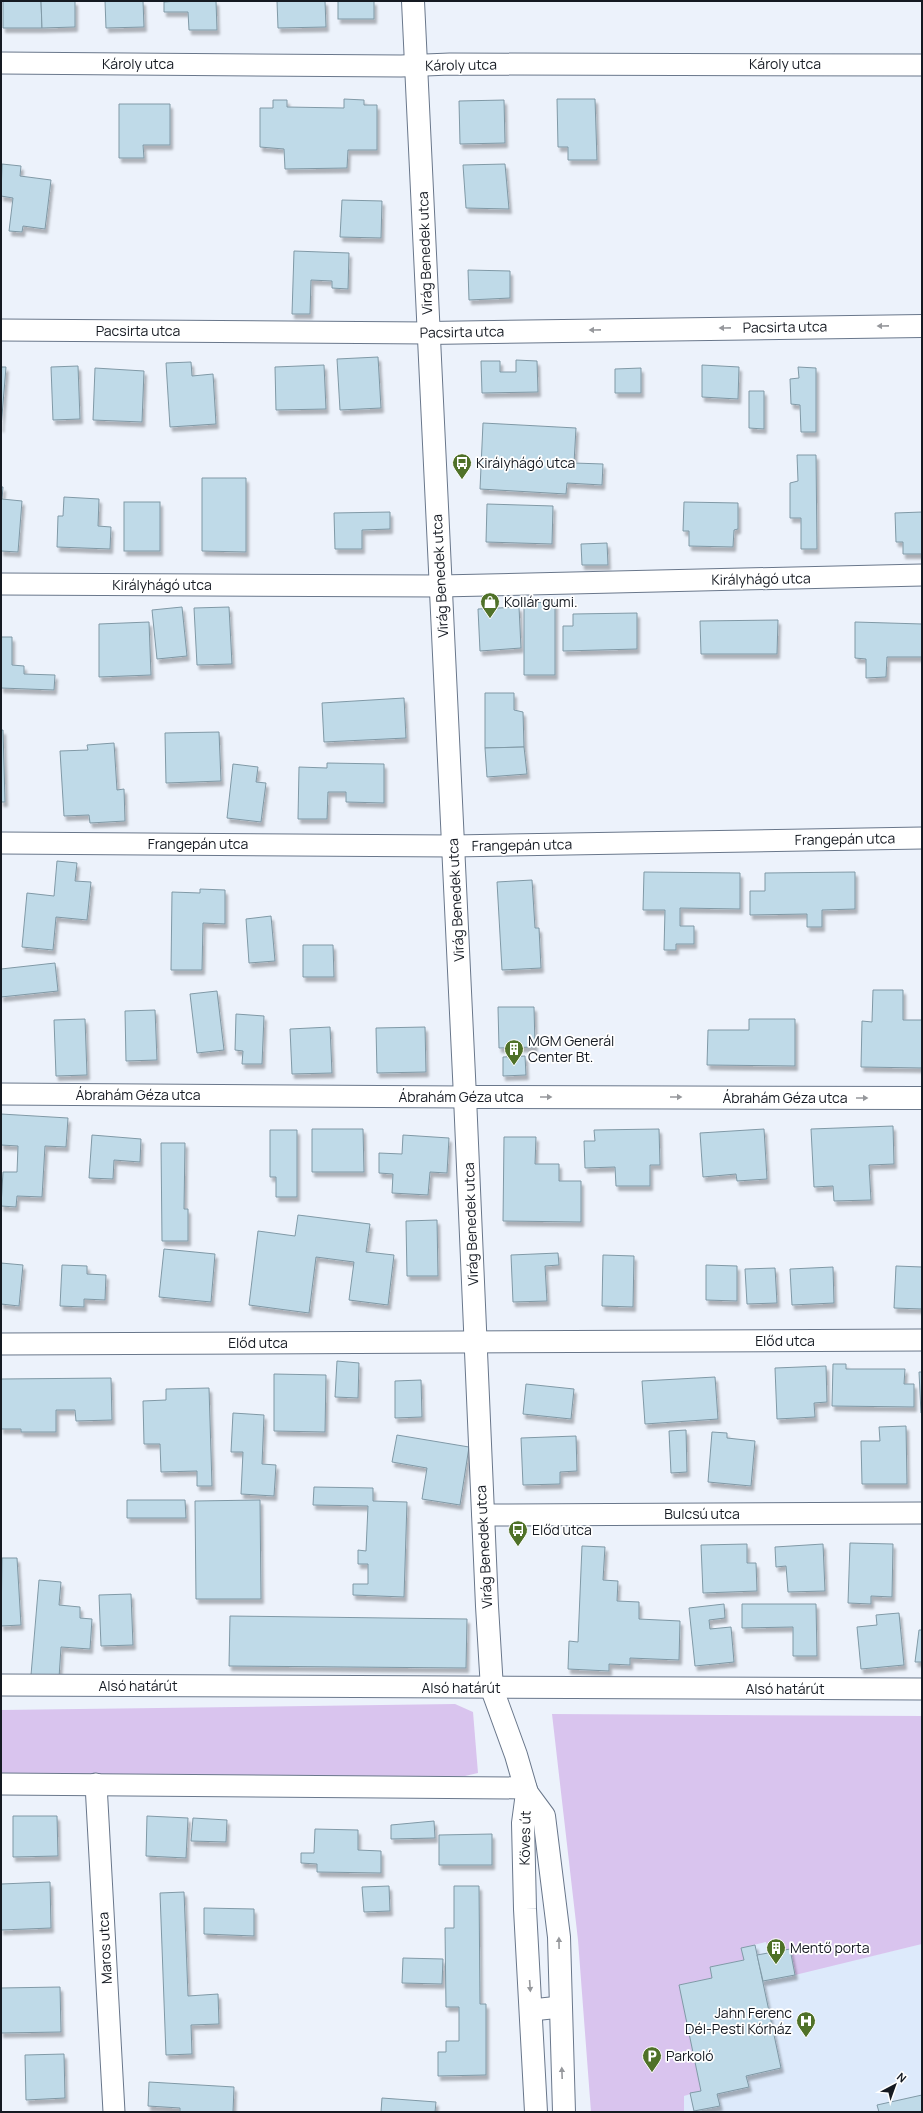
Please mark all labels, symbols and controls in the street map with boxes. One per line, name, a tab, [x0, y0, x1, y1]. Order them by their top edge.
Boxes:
street label: Károly utca	[102, 54, 174, 73]
street label: Károly utca	[425, 54, 497, 75]
street label: Károly utca	[749, 54, 821, 73]
street label: Virág Benedek utca	[413, 191, 436, 315]
street label: Pacsirta utca	[743, 316, 827, 337]
street label: Pacsirta utca	[96, 321, 180, 340]
street label: Pacsirta utca	[420, 321, 504, 342]
one-way arrow	[876, 323, 889, 329]
one-way arrow	[718, 325, 731, 331]
one-way arrow	[588, 327, 601, 333]
bus stop icon: Királyhágó utca	[451, 452, 473, 480]
place label: Királyhágó utca	[476, 453, 575, 472]
street label: Virág Benedek utca	[427, 514, 452, 638]
street label: Királyhágó utca	[711, 568, 811, 589]
street label: Királyhágó utca	[112, 575, 212, 594]
shop icon: Kollár gumi.	[479, 591, 501, 619]
place label: Kollár gumi.	[504, 592, 578, 611]
street label: Frangepán utca	[795, 828, 895, 849]
street label: Frangepán utca	[148, 834, 248, 853]
street label: Frangepán utca	[472, 834, 572, 855]
street label: Virág Benedek utca	[443, 838, 468, 962]
place label: MGM Generál Center Bt.	[528, 1031, 614, 1066]
building icon: MGM Generál Center Bt.	[503, 1038, 525, 1066]
street label: Ábrahám Géza utca	[75, 1085, 201, 1104]
street label: Ábrahám Géza utca	[398, 1087, 524, 1106]
street label: Ábrahám Géza utca	[722, 1088, 848, 1107]
one-way arrow	[540, 1094, 553, 1100]
one-way arrow	[670, 1094, 683, 1100]
one-way arrow	[856, 1095, 869, 1101]
street label: Virág Benedek utca	[459, 1162, 482, 1286]
street label: Előd utca	[755, 1331, 815, 1350]
street label: Előd utca	[228, 1333, 288, 1352]
street label: Virág Benedek utca	[471, 1485, 496, 1609]
street label: Bulcsú utca	[664, 1504, 740, 1523]
bus stop icon: Előd utca	[507, 1519, 529, 1547]
place label: Előd utca	[532, 1520, 592, 1539]
street label: Alsó határút	[98, 1676, 178, 1695]
street label: Alsó határút	[421, 1678, 501, 1697]
street label: Alsó határút	[745, 1679, 825, 1698]
street label: Köves út	[515, 1810, 534, 1866]
street label: Maros utca	[93, 1912, 116, 1984]
one-way arrow	[556, 1936, 562, 1949]
building icon: Mentő porta	[765, 1937, 787, 1965]
place label: Mentő porta	[790, 1938, 869, 1957]
one-way arrow	[527, 1980, 534, 1992]
place label: Jahn Ferenc Dél-Pesti Kórház	[685, 2003, 792, 2038]
hospital icon: Jahn Ferenc Dél-Pesti Kórház	[795, 2010, 817, 2038]
parking icon: Parkoló	[641, 2045, 663, 2073]
place label: Parkoló	[666, 2046, 714, 2065]
north arrow	[875, 2065, 915, 2105]
one-way arrow	[559, 2067, 566, 2079]
text: N	[894, 2069, 910, 2085]

